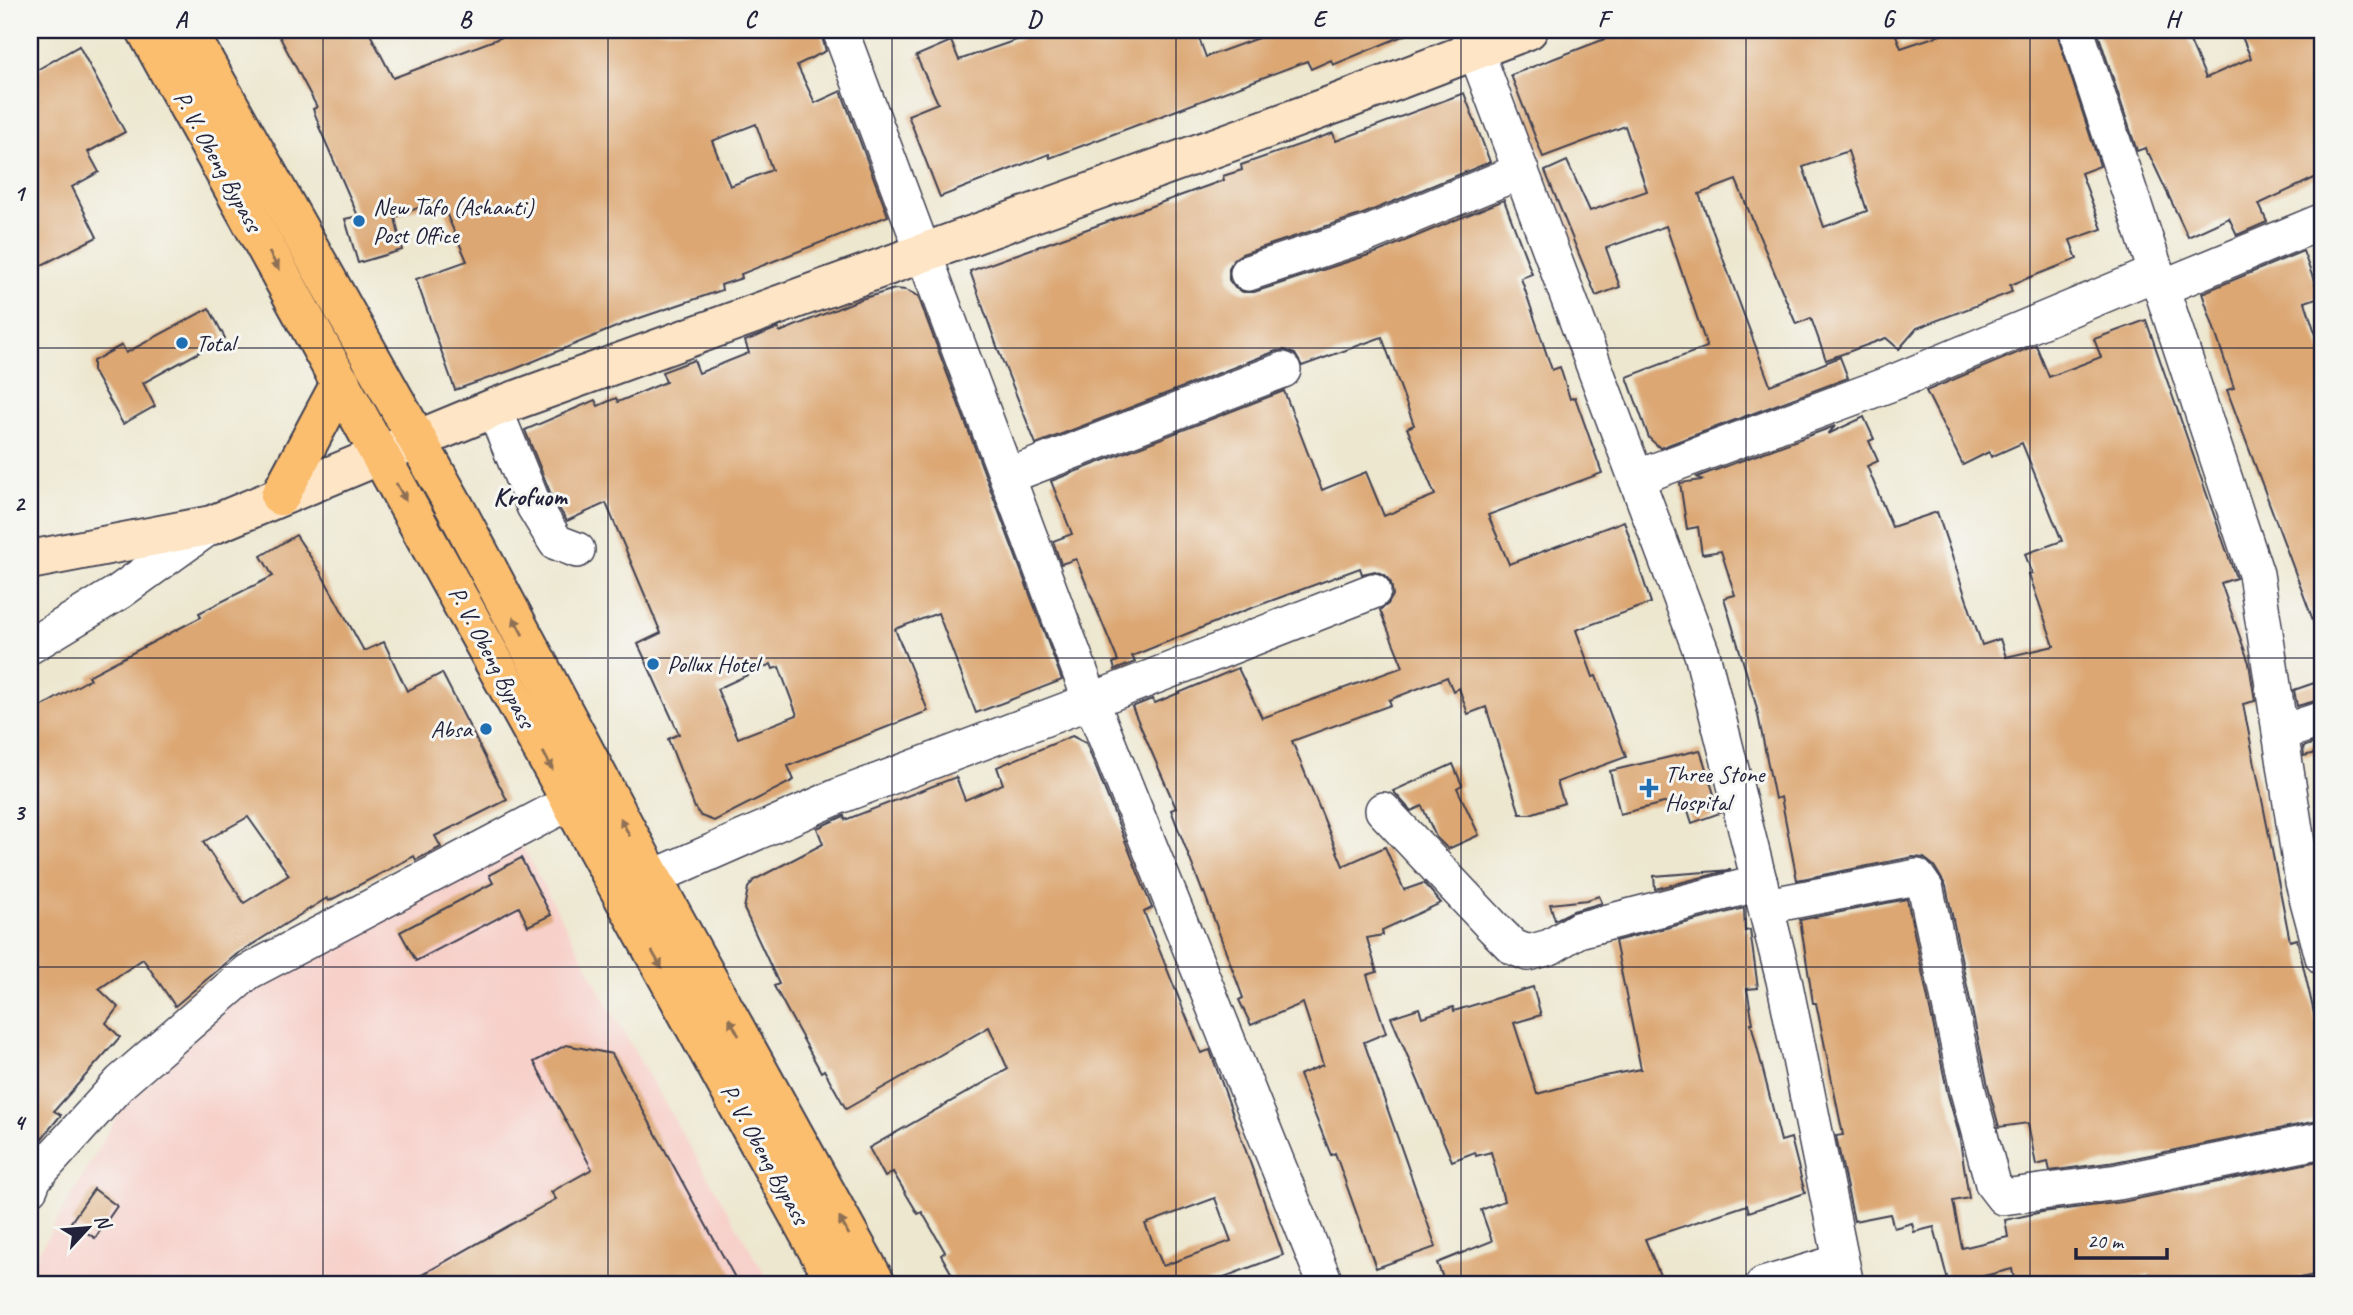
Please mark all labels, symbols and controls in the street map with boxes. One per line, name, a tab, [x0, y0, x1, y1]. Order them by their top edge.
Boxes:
text: A	[175, 5, 189, 34]
text: B	[459, 5, 473, 34]
text: C	[745, 5, 759, 34]
text: D	[1027, 5, 1043, 34]
text: E	[1313, 5, 1329, 34]
text: F	[1598, 5, 1614, 34]
text: G	[1882, 5, 1897, 34]
text: H	[2165, 5, 2183, 34]
street label: P. V. Obeng Bypass	[167, 86, 270, 239]
text: 1	[14, 179, 27, 208]
place label: New Tafo (Ashanti) Post Office	[373, 192, 534, 250]
marker: New Tafo (Ashanti) Post Office	[351, 213, 367, 229]
one-way arrow	[268, 251, 280, 271]
place label: Total	[196, 328, 239, 358]
marker: Total	[174, 335, 190, 351]
district label: Krofuom	[493, 480, 568, 513]
one-way arrow	[395, 482, 407, 501]
text: 2	[14, 489, 27, 518]
street label: P. V. Obeng Bypass	[442, 581, 543, 735]
one-way arrow	[513, 616, 524, 636]
place label: Pollux Hotel	[667, 649, 763, 679]
marker: Pollux Hotel	[645, 656, 661, 672]
place label: Absa	[431, 714, 474, 744]
marker: Absa	[478, 721, 494, 737]
one-way arrow	[541, 751, 553, 771]
place label: Three Stone Hospital	[1665, 759, 1767, 817]
marker: Three Stone Hospital	[1639, 778, 1659, 798]
text: 3	[14, 798, 27, 827]
one-way arrow	[620, 817, 631, 837]
one-way arrow	[651, 950, 663, 970]
one-way arrow	[728, 1017, 740, 1036]
street label: P. V. Obeng Bypass	[714, 1079, 817, 1232]
text: 4	[14, 1108, 27, 1137]
north arrow	[52, 1192, 122, 1262]
text: N	[89, 1210, 117, 1234]
one-way arrow	[838, 1216, 850, 1235]
scale bar	[2076, 1217, 2168, 1261]
text: 20 m	[2087, 1228, 2125, 1254]

